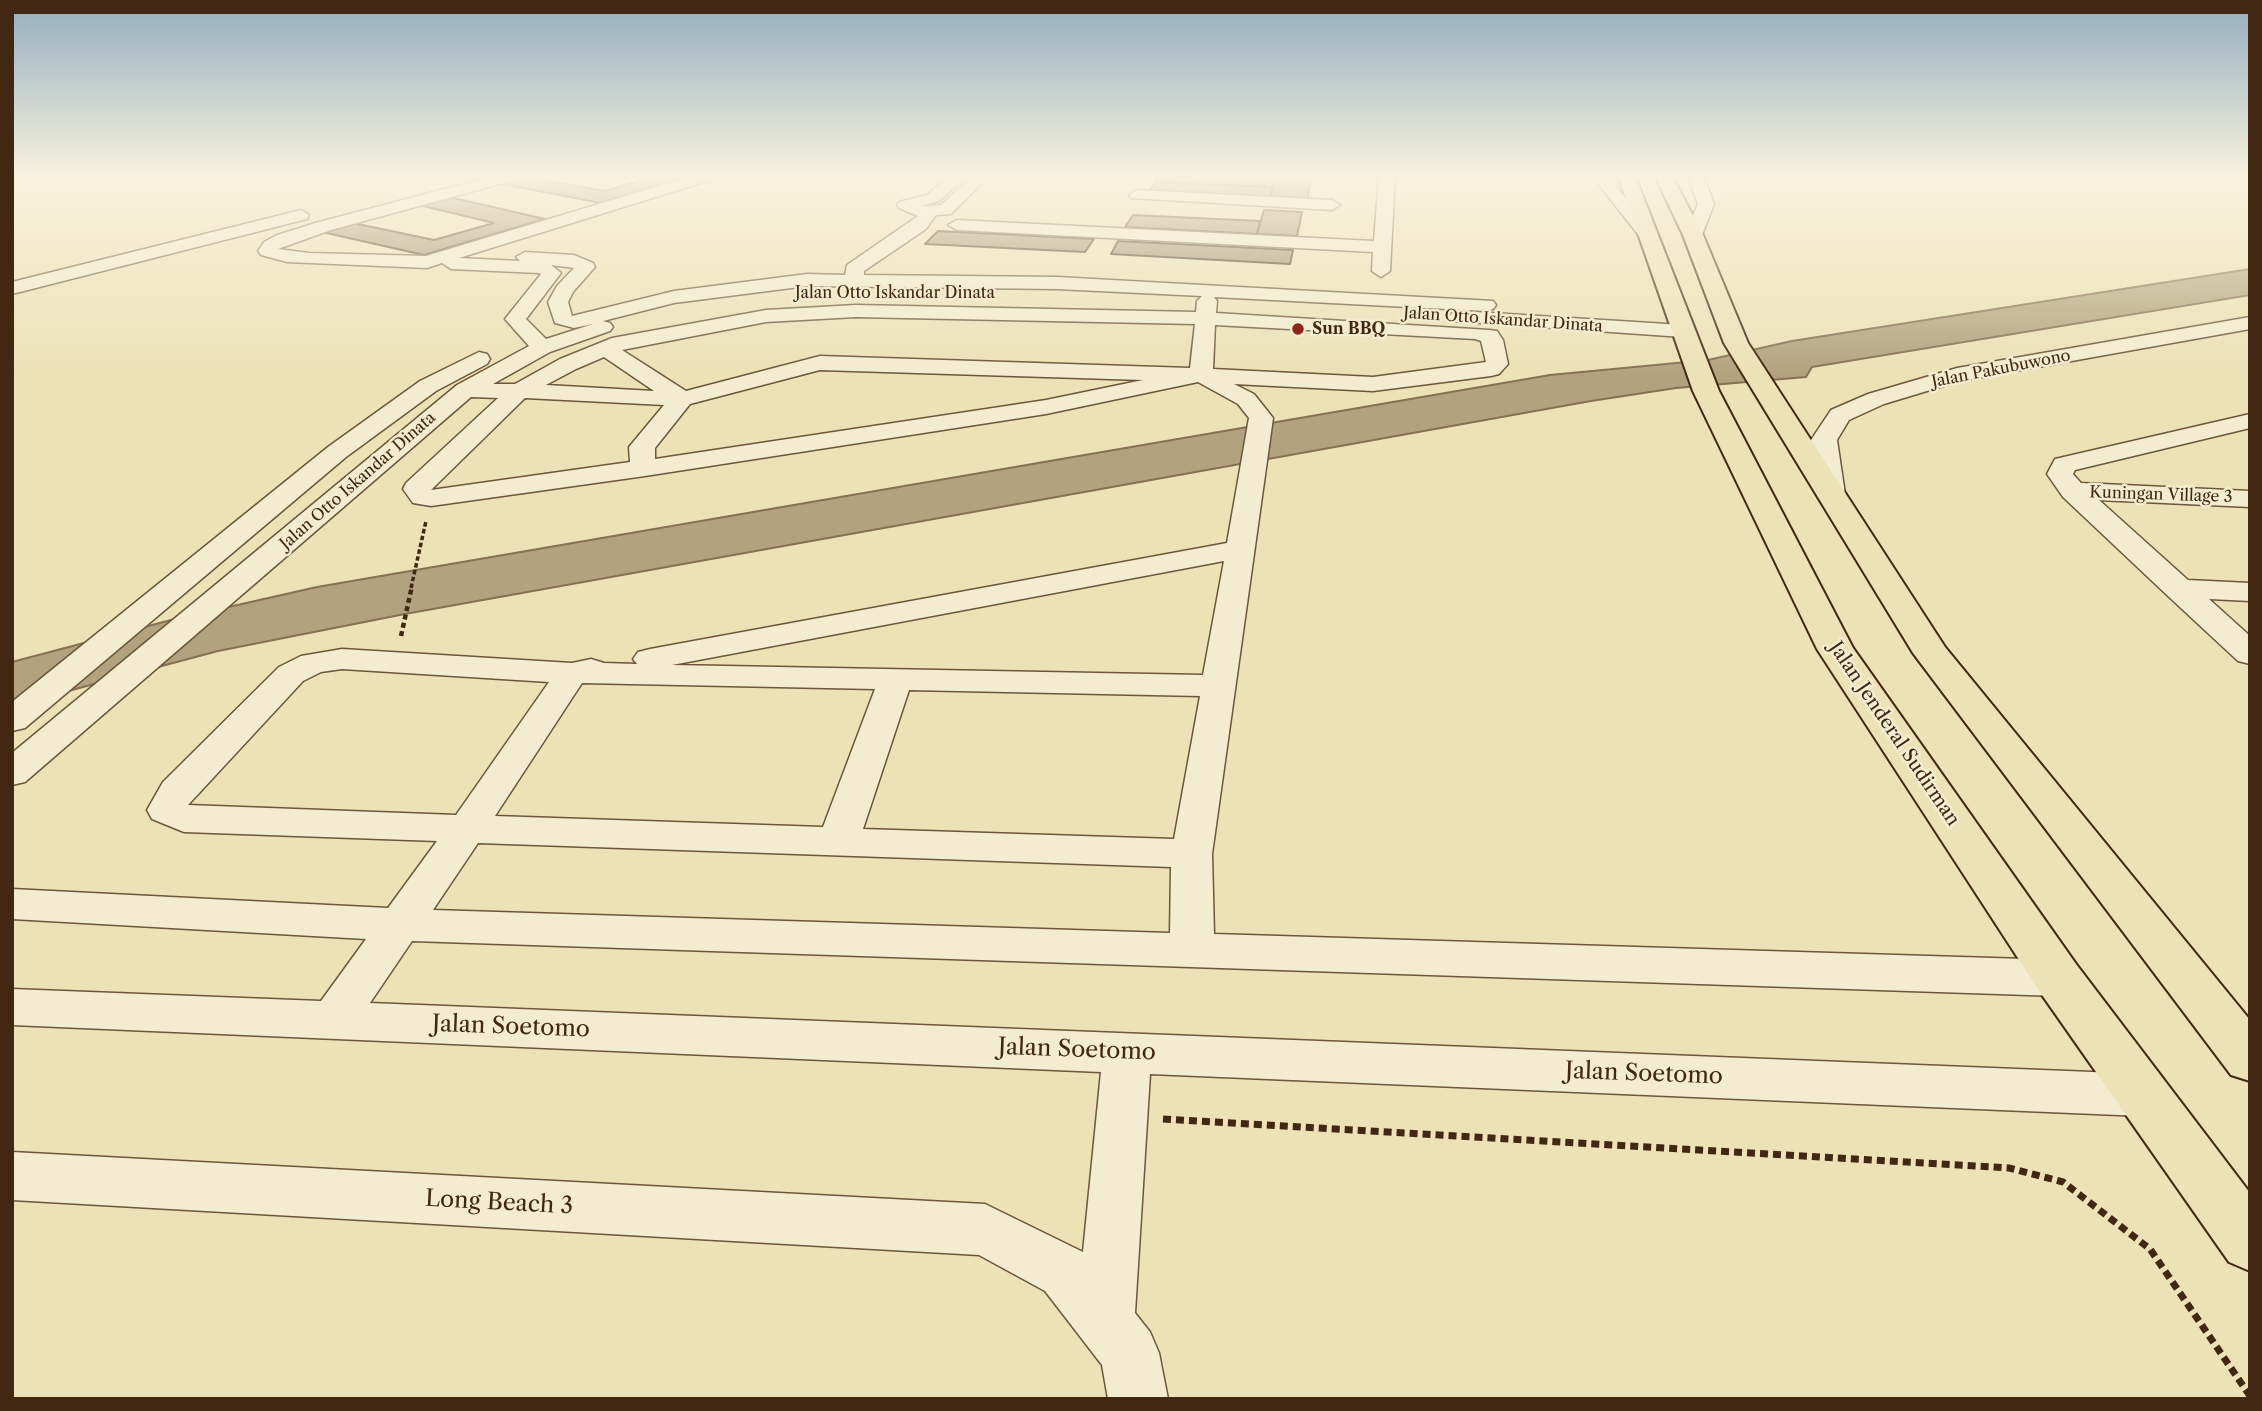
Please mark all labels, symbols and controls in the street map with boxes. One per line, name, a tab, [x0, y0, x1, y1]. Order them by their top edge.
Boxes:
street label: Jalan Otto Iskandar Dinata	[795, 283, 995, 303]
street label: Jalan Otto Iskandar Dinata	[1403, 303, 1603, 337]
place label: Sun BBQ	[1312, 319, 1385, 339]
marker: Sun BBQ	[1290, 321, 1306, 337]
street label: Jalan Pakubuwono	[1930, 346, 2072, 392]
street label: Jalan Otto Iskandar Dinata	[276, 408, 440, 554]
street label: Kuningan Village 3	[2089, 483, 2233, 507]
street label: Jalan Jenderal Sudirman	[1824, 638, 1964, 830]
street label: Jalan Soetomo	[432, 1010, 590, 1044]
street label: Jalan Soetomo	[998, 1033, 1156, 1067]
street label: Jalan Soetomo	[1565, 1057, 1723, 1091]
street label: Long Beach 3	[424, 1185, 574, 1221]

